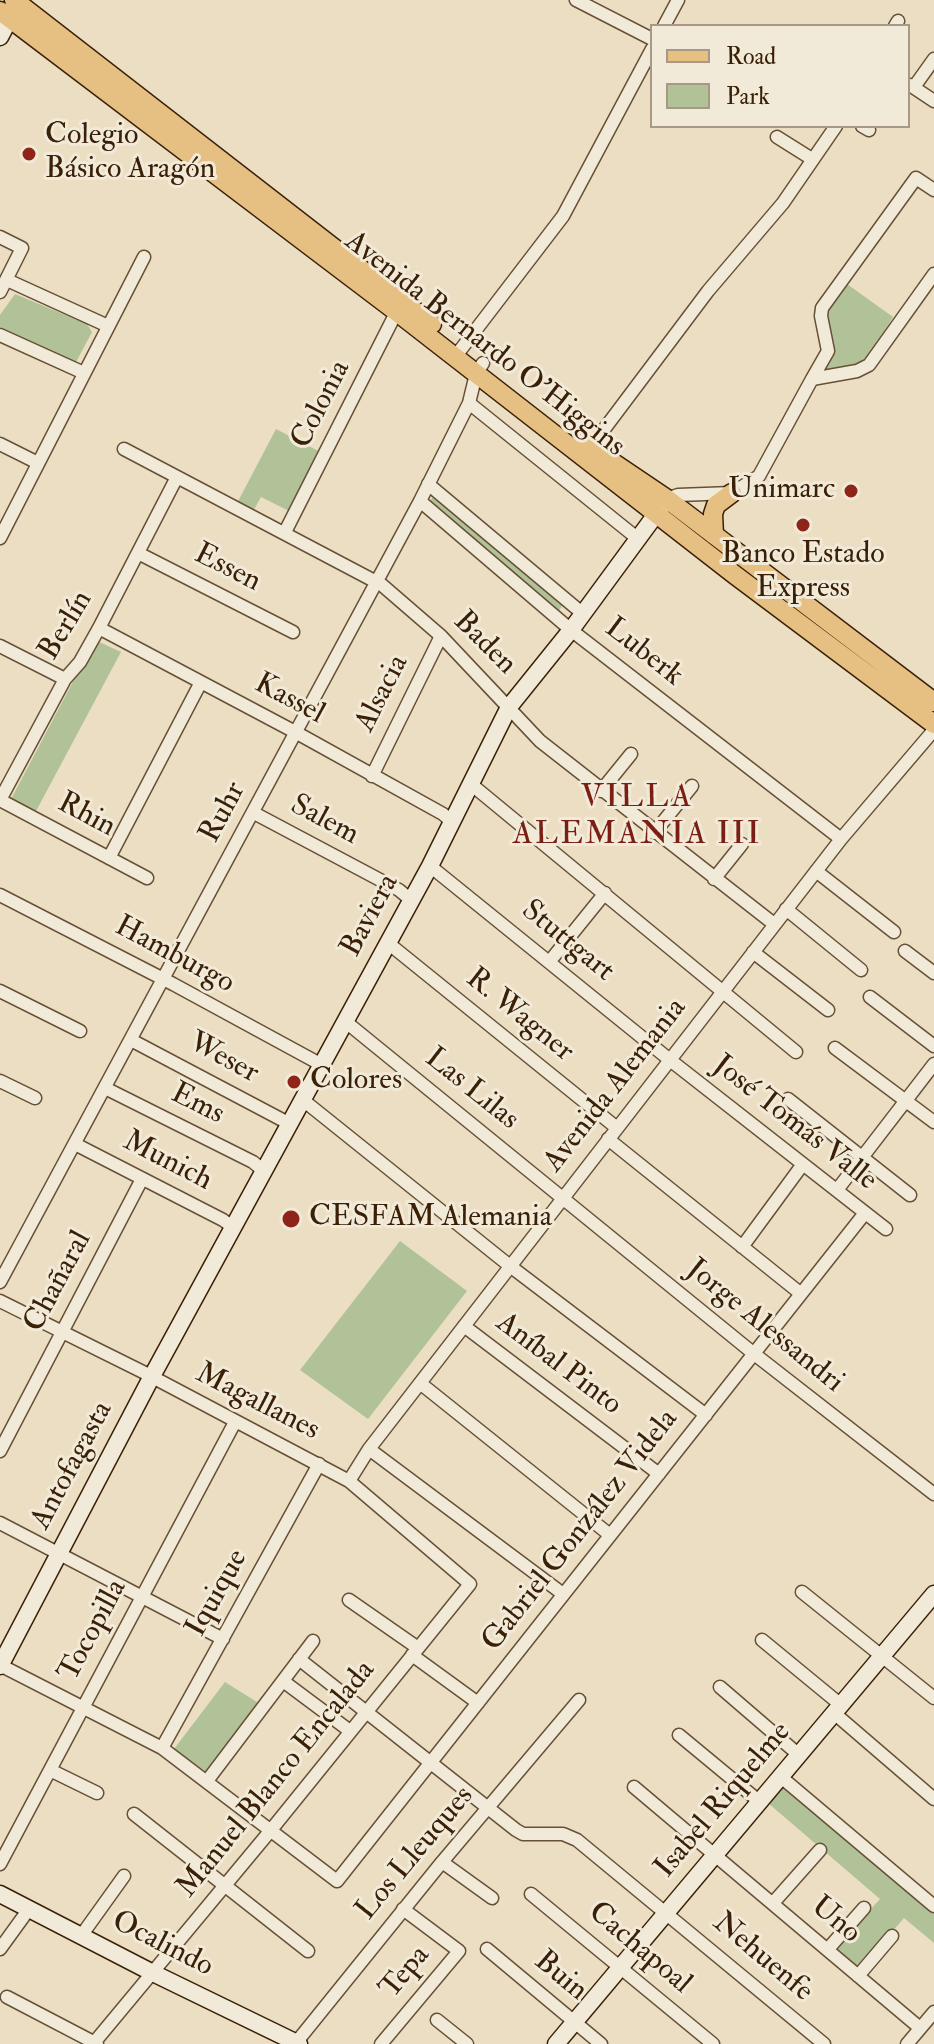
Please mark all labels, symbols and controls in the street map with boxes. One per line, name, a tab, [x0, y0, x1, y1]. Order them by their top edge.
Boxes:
legend	[650, 24, 910, 128]
text: Road	[726, 41, 776, 72]
text: Park	[726, 81, 770, 112]
place label: Colegio Básico Aragón	[45, 119, 215, 190]
marker: Colegio Básico Aragón	[20, 145, 38, 163]
street label: Avenida Bernardo O'Higgins	[337, 224, 631, 466]
street label: Colonia	[285, 355, 359, 455]
place label: Unimarc	[728, 473, 835, 509]
marker: Unimarc	[842, 482, 860, 500]
marker: Banco Estado Express	[794, 516, 812, 534]
street label: Essen	[188, 537, 266, 601]
place label: Banco Estado Express	[721, 538, 885, 608]
street label: Berlín	[32, 585, 102, 667]
street label: Baden	[445, 605, 523, 683]
street label: Luberk	[597, 611, 689, 695]
street label: Alsacia	[348, 649, 418, 739]
street label: Kassel	[248, 667, 330, 733]
street label: Ruhr	[193, 776, 255, 850]
district label: VILLA ALEMANIA III	[512, 780, 762, 855]
street label: Rhin	[51, 786, 121, 846]
street label: Salem	[284, 788, 364, 854]
street label: Baviera	[334, 869, 408, 963]
street label: Stuttgart	[513, 894, 621, 990]
street label: Hamburgo	[108, 909, 240, 1003]
street label: R. Wagner	[458, 962, 580, 1070]
street label: Avenida Alemania	[537, 992, 695, 1180]
street label: Weser	[182, 1026, 264, 1092]
street label: Las Lilas	[417, 1041, 525, 1139]
street label: José Tomás Valle	[704, 1049, 884, 1199]
place label: Colores	[310, 1064, 402, 1100]
marker: Colores	[285, 1073, 303, 1091]
street label: Ems	[164, 1076, 230, 1134]
street label: Munich	[116, 1124, 218, 1200]
place label: CESFAM Alemania	[309, 1201, 552, 1237]
marker: CESFAM Alemania	[280, 1208, 302, 1230]
street label: Chañaral	[18, 1225, 100, 1339]
street label: Jorge Alessandri	[678, 1253, 850, 1401]
street label: Aníbal Pinto	[488, 1306, 628, 1424]
street label: Magallanes	[189, 1356, 325, 1450]
street label: Antofagasta	[24, 1396, 122, 1536]
street label: Gabriel González Videla	[475, 1403, 687, 1659]
street label: Iquique	[179, 1544, 257, 1644]
street label: Tocopilla	[52, 1574, 136, 1688]
street label: Manuel Blanco Encalada	[170, 1654, 384, 1906]
street label: Isabel Riquelme	[648, 1716, 800, 1886]
street label: Los Lleuques	[349, 1780, 483, 1928]
street label: Uno	[803, 1890, 867, 1952]
street label: Cachapoal	[580, 1895, 698, 2003]
street label: Ocalindo	[105, 1904, 219, 1986]
street label: Nehuenfe	[705, 1906, 819, 2010]
street label: Tepa	[373, 1939, 439, 2007]
street label: Buin	[526, 1944, 594, 2010]

